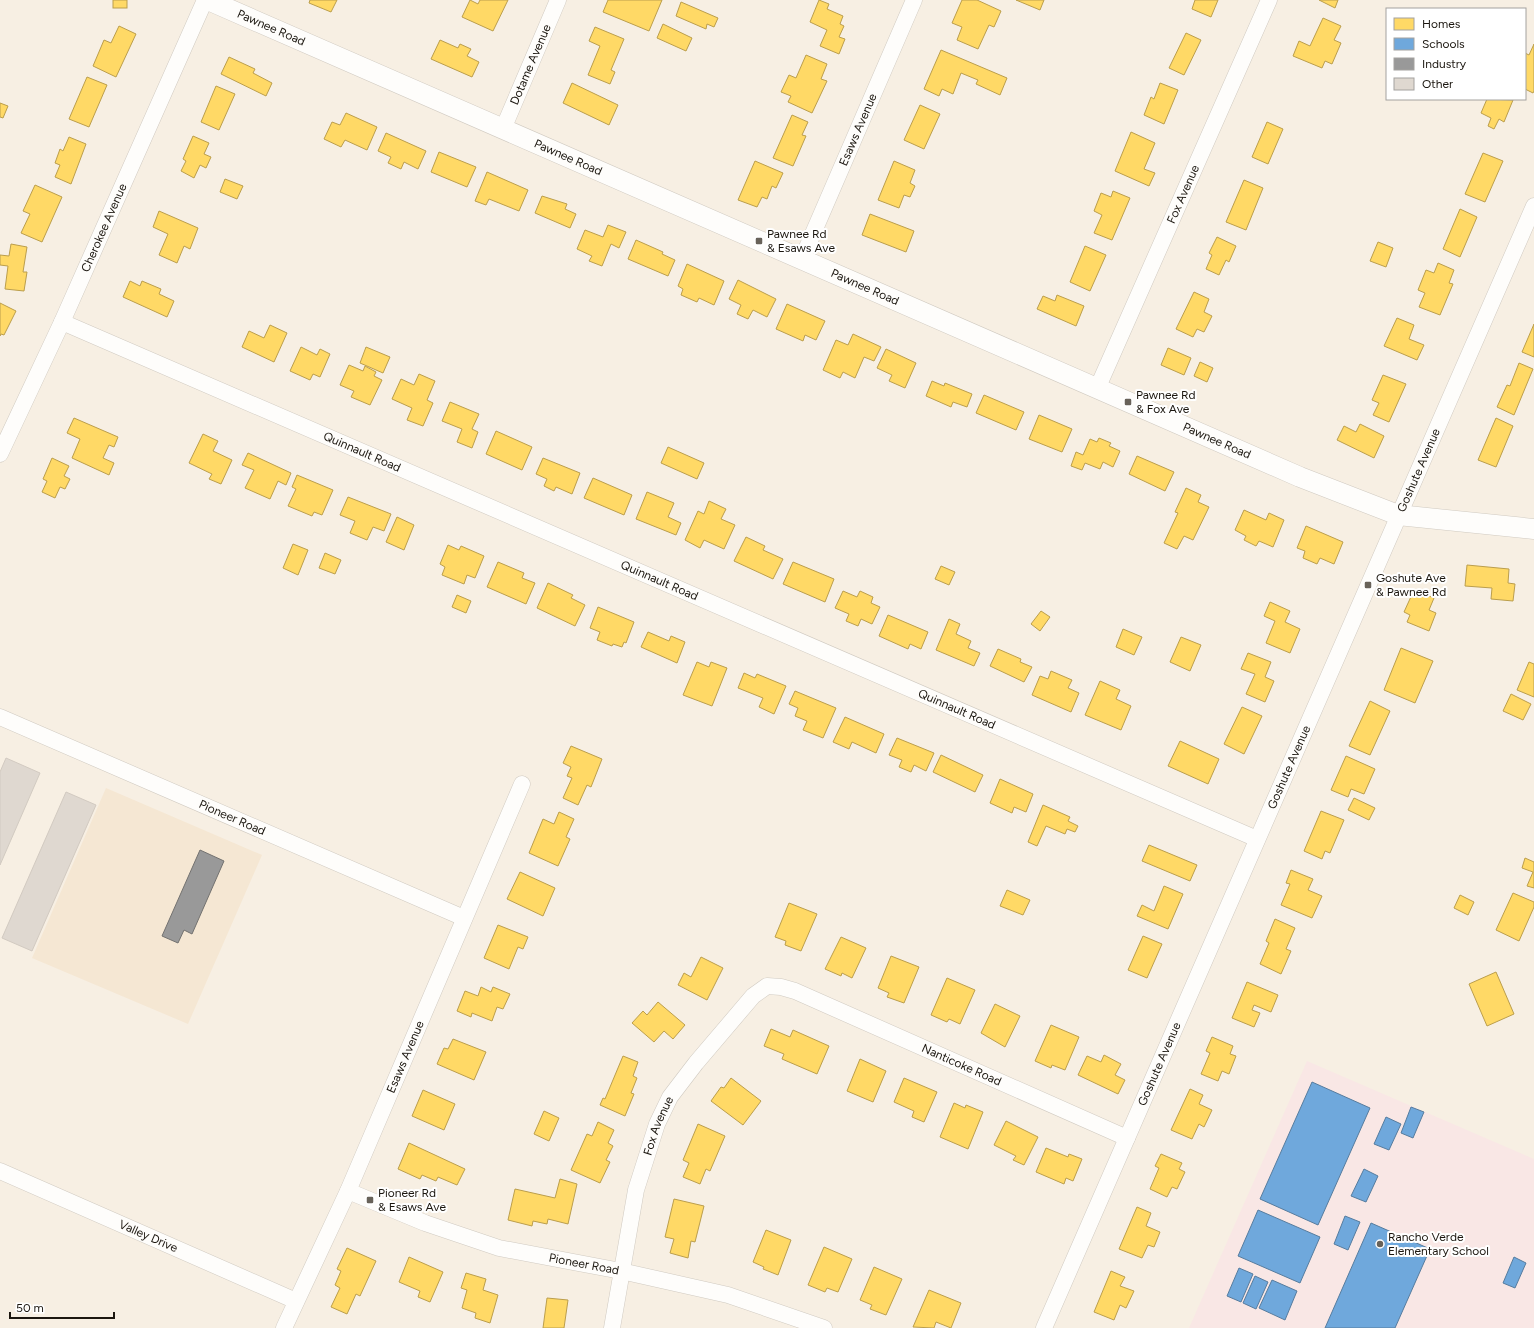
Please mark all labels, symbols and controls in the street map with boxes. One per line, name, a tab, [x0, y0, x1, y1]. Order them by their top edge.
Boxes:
street label: Pawnee Road	[235, 7, 307, 49]
legend	[1386, 8, 1526, 100]
text: Homes	[1422, 17, 1461, 31]
street label: Dotame Avenue	[507, 22, 554, 107]
text: Schools	[1422, 37, 1465, 51]
text: Industry	[1422, 57, 1467, 71]
text: Other	[1422, 77, 1453, 91]
street label: Esaws Avenue	[836, 91, 880, 168]
street label: Pawnee Road	[532, 136, 604, 178]
street label: Fox Avenue	[1164, 162, 1202, 226]
street label: Cherokee Avenue	[78, 181, 130, 274]
place label: Pawnee Rd & Esaws Ave	[767, 227, 835, 255]
marker: Pawnee Rd & Esaws Ave	[754, 236, 764, 246]
street label: Pawnee Road	[829, 266, 901, 308]
place label: Pawnee Rd & Fox Ave	[1136, 388, 1196, 416]
marker: Pawnee Rd & Fox Ave	[1123, 397, 1133, 407]
street label: Pawnee Road	[1181, 420, 1253, 462]
street label: Goshute Avenue	[1394, 426, 1443, 514]
street label: Quinnault Road	[321, 429, 403, 475]
street label: Quinnault Road	[619, 558, 700, 603]
place label: Goshute Ave & Pawnee Rd	[1376, 571, 1446, 599]
marker: Goshute Ave & Pawnee Rd	[1363, 580, 1373, 590]
street label: Quinnault Road	[916, 686, 998, 732]
street label: Goshute Avenue	[1265, 723, 1313, 811]
street label: Pioneer Road	[197, 797, 268, 838]
street label: Esaws Avenue	[384, 1018, 427, 1095]
street label: Goshute Avenue	[1135, 1020, 1184, 1108]
street label: Nanticoke Road	[919, 1041, 1004, 1089]
street label: Fox Avenue	[640, 1094, 677, 1157]
place label: Pioneer Rd & Esaws Ave	[378, 1186, 446, 1214]
marker: Pioneer Rd & Esaws Ave	[365, 1195, 375, 1205]
street label: Valley Drive	[117, 1217, 180, 1255]
place label: Rancho Verde Elementary School	[1388, 1230, 1489, 1258]
marker: Rancho Verde Elementary School	[1375, 1239, 1385, 1249]
street label: Pioneer Road	[548, 1251, 620, 1278]
scale bar	[10, 1294, 114, 1320]
text: 50 m	[16, 1301, 44, 1315]

